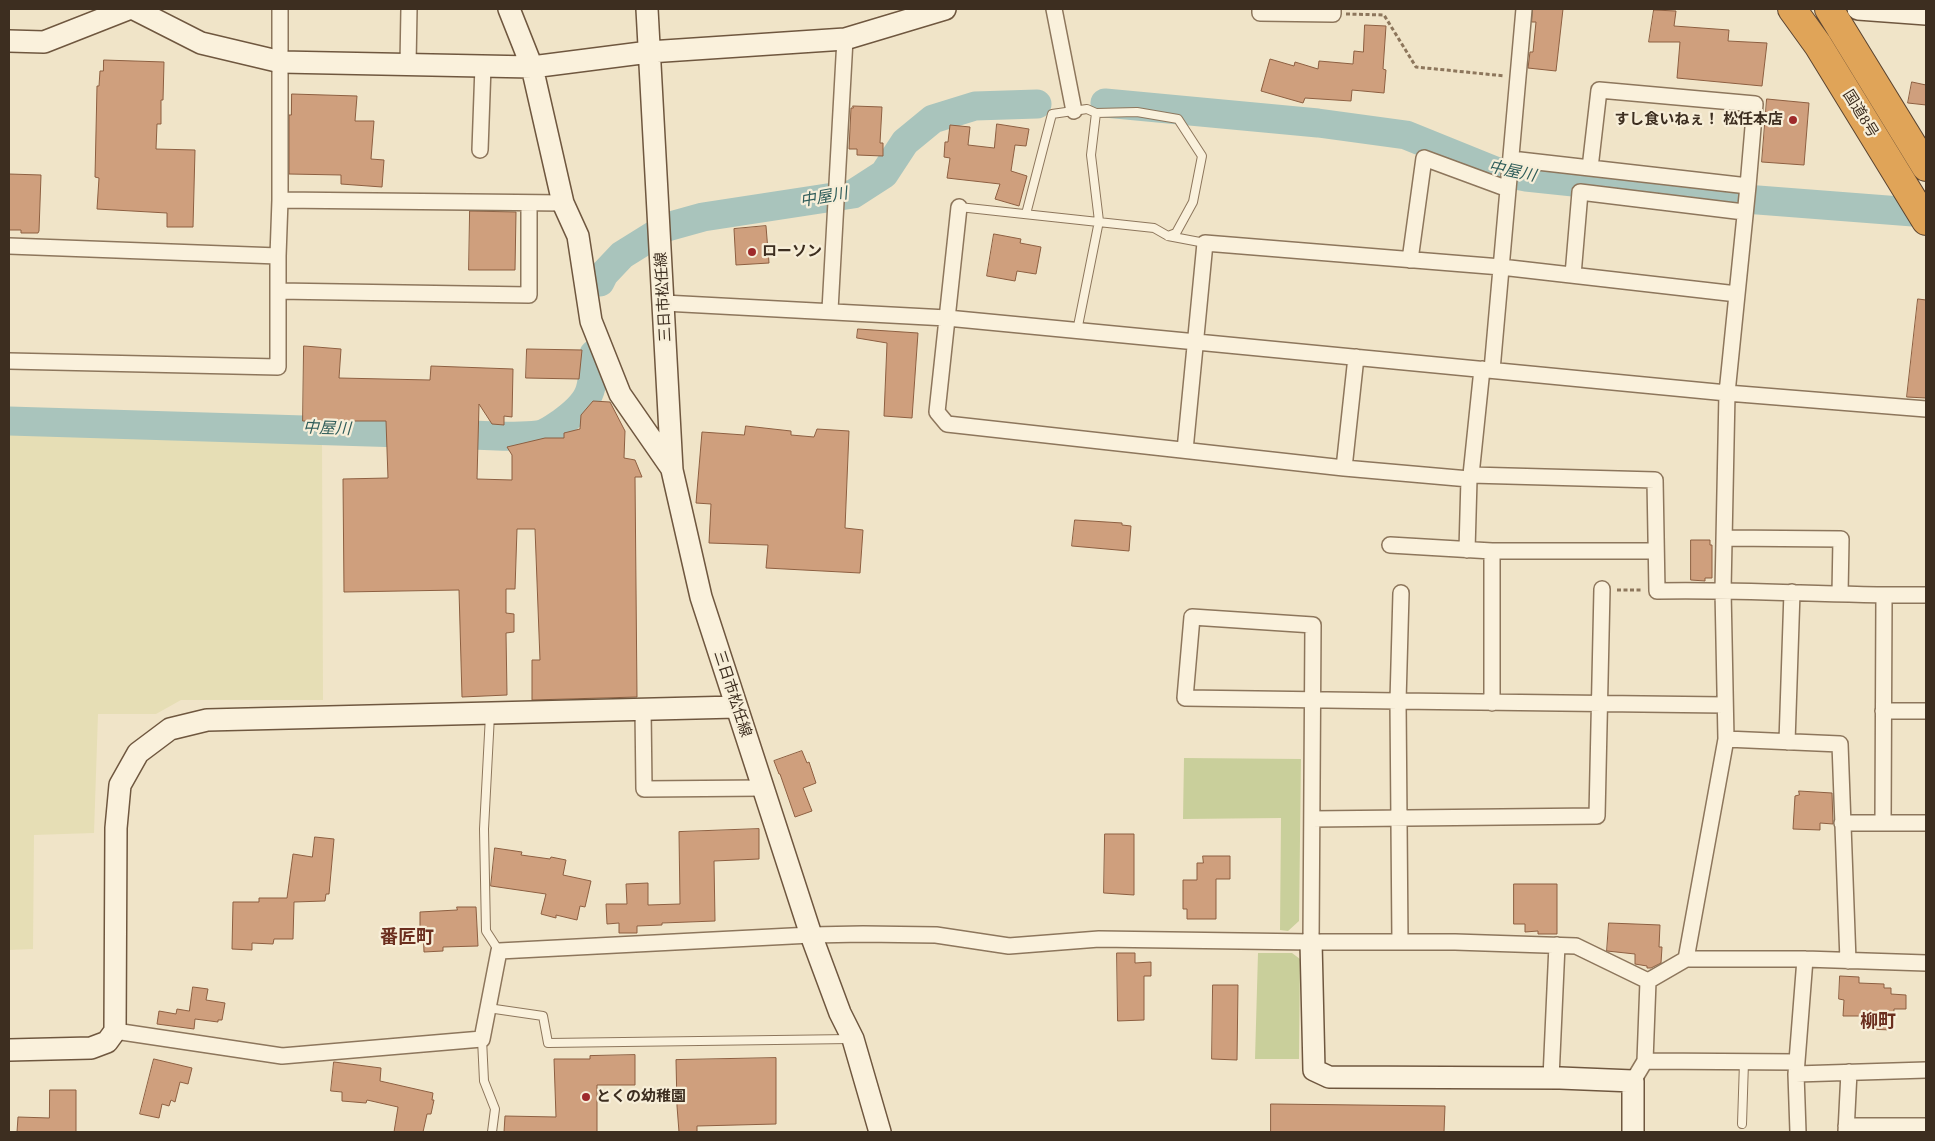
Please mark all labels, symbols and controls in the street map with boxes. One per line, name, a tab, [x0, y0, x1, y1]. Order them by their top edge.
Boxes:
street label: 国道8号	[1838, 87, 1882, 141]
place label: すし食いねぇ！ 松任本店	[1614, 111, 1783, 129]
marker: すし食いねぇ！ 松任本店	[1787, 114, 1799, 126]
water label: 中屋川	[1487, 158, 1537, 186]
water label: 中屋川	[799, 184, 849, 212]
place label: ローソン	[762, 243, 822, 261]
marker: ローソン	[746, 246, 758, 258]
street label: 三日市松任線	[653, 252, 675, 342]
water label: 中屋川	[303, 419, 351, 439]
street label: 三日市松任線	[710, 648, 754, 740]
district label: 番匠町	[380, 927, 434, 949]
district label: 柳町	[1860, 1011, 1896, 1033]
place label: とくの幼稚園	[596, 1088, 686, 1106]
marker: とくの幼稚園	[580, 1091, 592, 1103]

